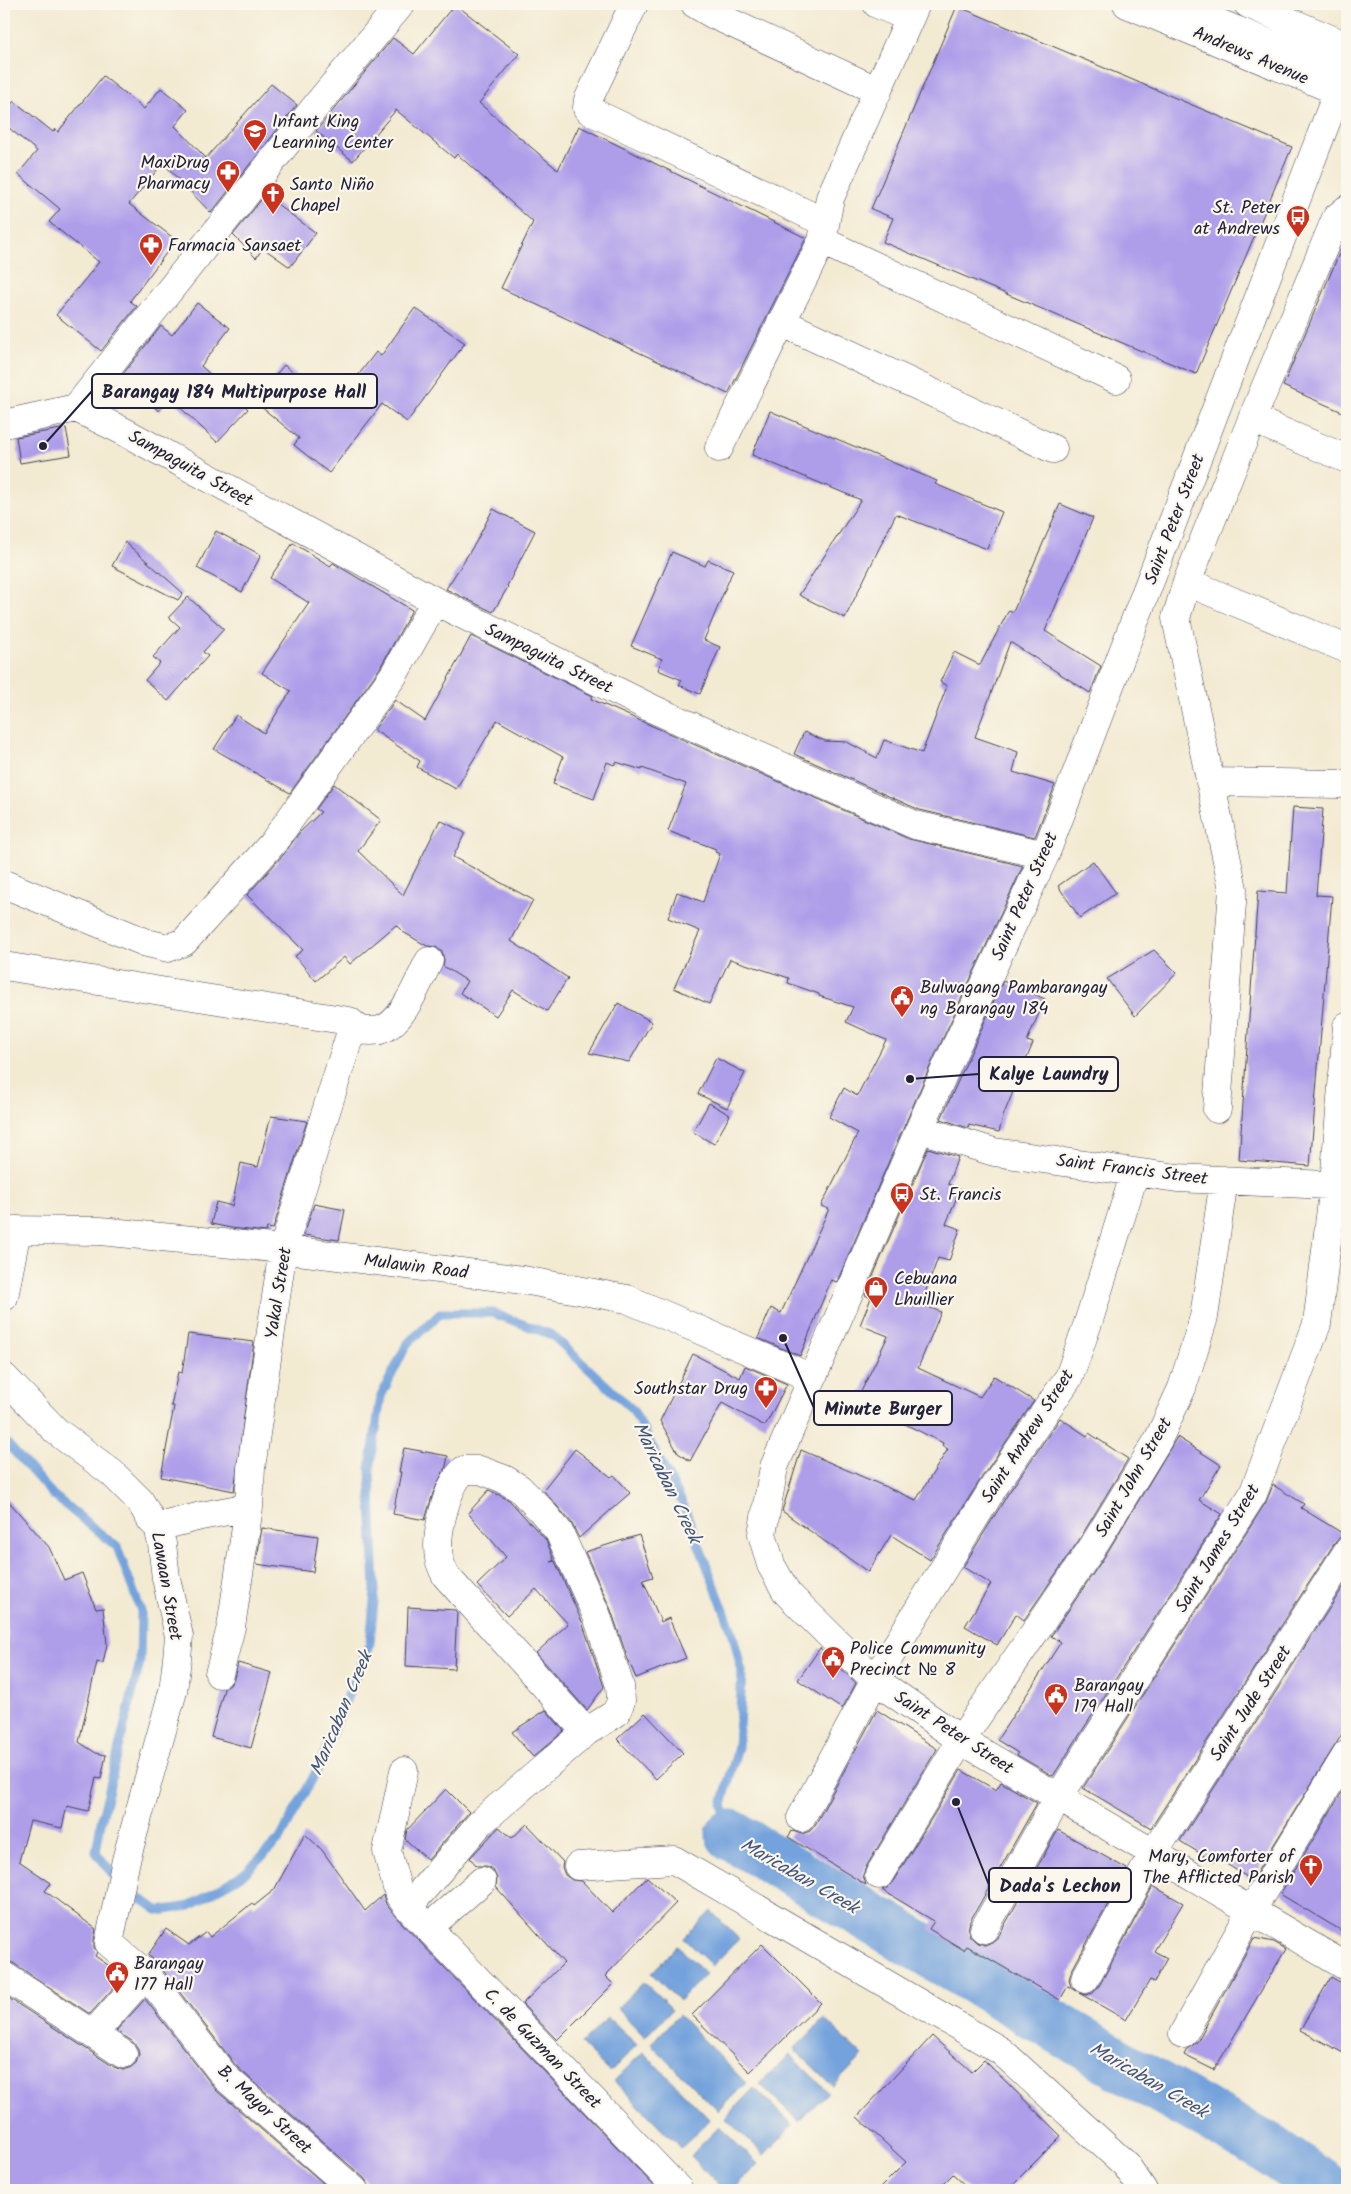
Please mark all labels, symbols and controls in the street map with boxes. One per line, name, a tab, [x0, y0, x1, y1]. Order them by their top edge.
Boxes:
street label: Andrews Avenue	[1188, 19, 1313, 94]
place label: Infant King Learning Center	[272, 108, 394, 158]
school or university icon: Infant King Learning Center	[242, 118, 268, 152]
place label: MaxiDrug Pharmacy	[137, 149, 211, 199]
pharmacy icon: MaxiDrug Pharmacy	[215, 159, 241, 193]
place label: Santo Niño Chapel	[290, 171, 374, 221]
church icon: Santo Niño Chapel	[260, 181, 286, 215]
place label: St. Peter at Andrews	[1194, 194, 1281, 244]
bus stop icon: St. Peter at Andrews	[1285, 204, 1311, 238]
pharmacy icon: Farmacia Sansaet	[138, 232, 164, 266]
place label: Farmacia Sansaet	[168, 232, 302, 261]
callout: Barangay 184 Multipurpose Hall	[92, 374, 377, 408]
text: Barangay 184 Multipurpose Hall	[102, 378, 367, 408]
street label: Sampaguita Street	[122, 423, 259, 516]
street label: Saint Peter Street	[1137, 449, 1214, 589]
street label: Sampaguita Street	[479, 616, 618, 703]
street label: Saint Peter Street	[984, 827, 1067, 965]
place label: Bulwagang Pambarangay ng Barangay 184	[920, 974, 1108, 1024]
public building icon: Bulwagang Pambarangay ng Barangay 184	[889, 984, 915, 1018]
callout: Kalye Laundry	[979, 1057, 1118, 1091]
text: Kalye Laundry	[989, 1060, 1109, 1090]
street label: Saint Francis Street	[1054, 1147, 1210, 1194]
bus stop icon: St. Francis	[889, 1181, 915, 1215]
place label: St. Francis	[920, 1181, 1002, 1210]
street label: Yakal Street	[258, 1244, 301, 1341]
street label: Mulawin Road	[362, 1247, 471, 1288]
place label: Cebuana Lhuillier	[894, 1265, 957, 1315]
shop icon: Cebuana Lhuillier	[863, 1275, 889, 1309]
street label: Saint Andrew Street	[974, 1363, 1083, 1510]
place label: Southstar Drug	[634, 1375, 748, 1404]
pharmacy icon: Southstar Drug	[753, 1375, 779, 1409]
callout: Minute Burger	[814, 1391, 952, 1425]
text: Minute Burger	[824, 1395, 943, 1425]
street label: Saint John Street	[1088, 1411, 1181, 1543]
water label: Maricaban Creek	[624, 1417, 710, 1552]
street label: Saint James Street	[1168, 1478, 1269, 1619]
street label: Lawaan Street	[142, 1530, 190, 1644]
place label: Police Community Precinct № 8	[850, 1635, 986, 1685]
street label: Saint Jude Street	[1203, 1639, 1300, 1768]
water label: Maricaban Creek	[302, 1644, 383, 1781]
public building icon: Police Community Precinct № 8	[820, 1645, 846, 1679]
place label: Barangay 179 Hall	[1074, 1672, 1144, 1722]
public building icon: Barangay 179 Hall	[1043, 1682, 1069, 1716]
street label: Saint Peter Street	[887, 1684, 1020, 1784]
water label: Maricaban Creek	[734, 1831, 866, 1924]
place label: Mary, Comforter of The Afflicted Parish	[1143, 1843, 1296, 1893]
church icon: Mary, Comforter of The Afflicted Parish	[1298, 1853, 1324, 1887]
callout: Dada's Lechon	[989, 1868, 1131, 1902]
text: Dada's Lechon	[999, 1872, 1121, 1902]
place label: Barangay 177 Hall	[134, 1950, 204, 2000]
public building icon: Barangay 177 Hall	[104, 1960, 130, 1994]
street label: C. de Guzman Street	[476, 1982, 608, 2117]
water label: Maricaban Creek	[1083, 2035, 1215, 2128]
street label: B. Mayor Street	[210, 2058, 319, 2163]

